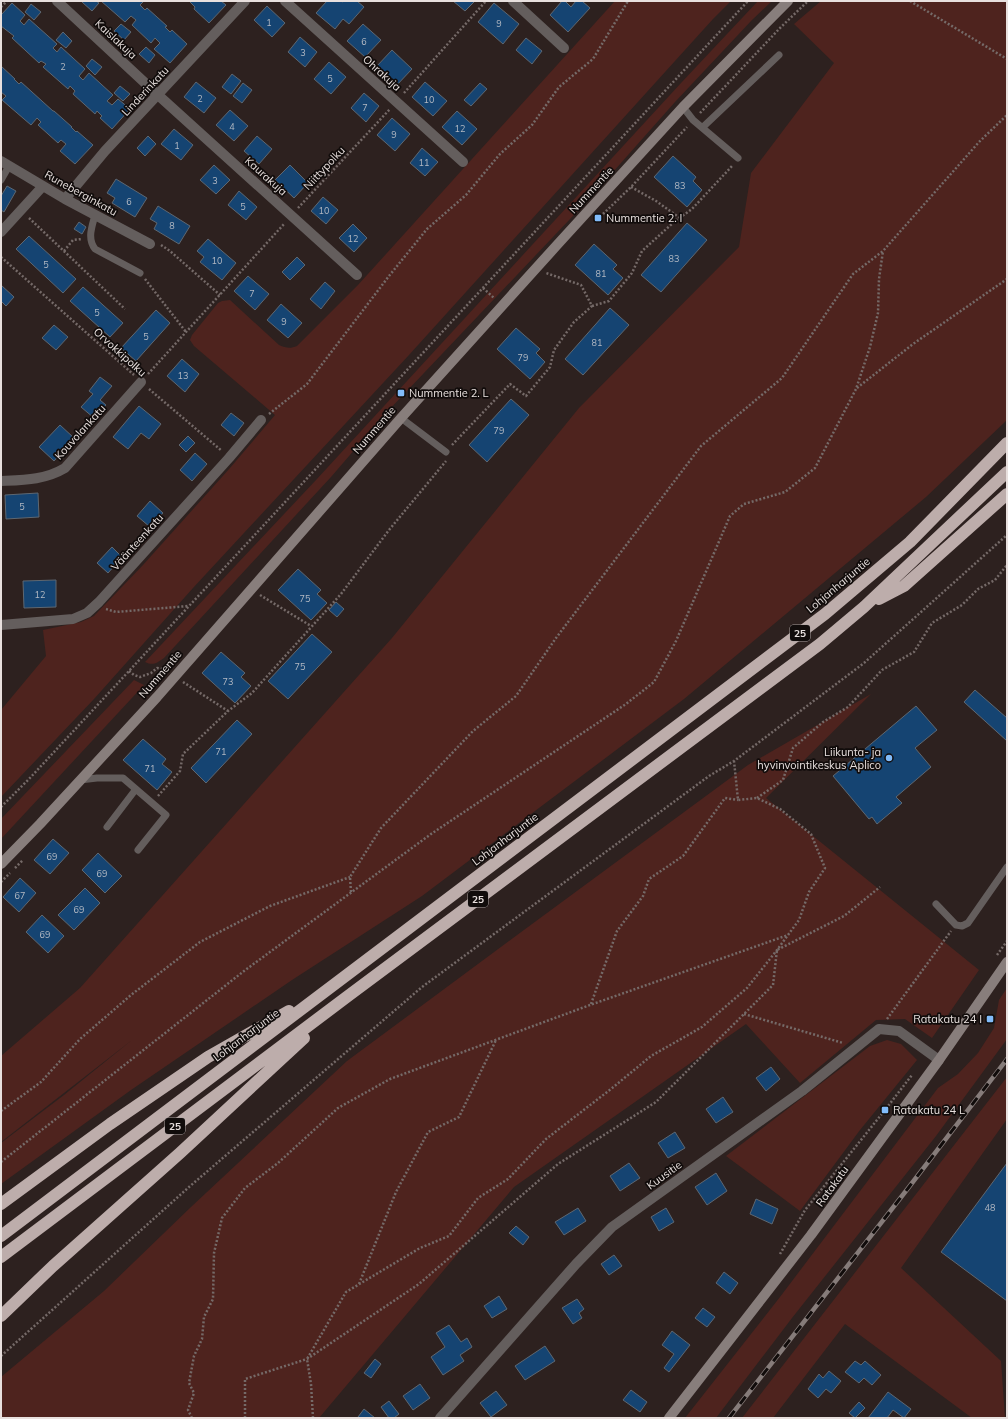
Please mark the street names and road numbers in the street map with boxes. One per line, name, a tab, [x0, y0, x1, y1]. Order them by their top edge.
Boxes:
street label: Kaislakuja	[92, 16, 140, 62]
street label: Ohrakuja	[360, 52, 404, 94]
street label: Linderinkatu	[118, 63, 172, 119]
street label: Niittypolku	[300, 143, 348, 193]
street label: Kaurakuja	[242, 153, 290, 199]
street label: Nummentie	[566, 164, 616, 216]
street label: Runeberginkatu	[42, 167, 120, 219]
street label: Orvokkipolku	[91, 325, 149, 379]
street label: Kouvolankatu	[52, 401, 108, 463]
street label: Nummentie	[349, 403, 399, 457]
street label: Väänteenkatu	[108, 511, 166, 573]
street label: Lohjanharjuntie	[803, 554, 873, 616]
road number: 25	[790, 625, 810, 641]
street label: Nummentie	[135, 647, 185, 701]
street label: Lohjanharjuntie	[469, 810, 541, 868]
road number: 25	[468, 891, 488, 907]
street label: Lohjanharjuntie	[210, 1006, 282, 1064]
road number: 25	[165, 1118, 185, 1134]
street label: Kuusitie	[644, 1158, 684, 1192]
street label: Ratakatu	[813, 1163, 851, 1209]

